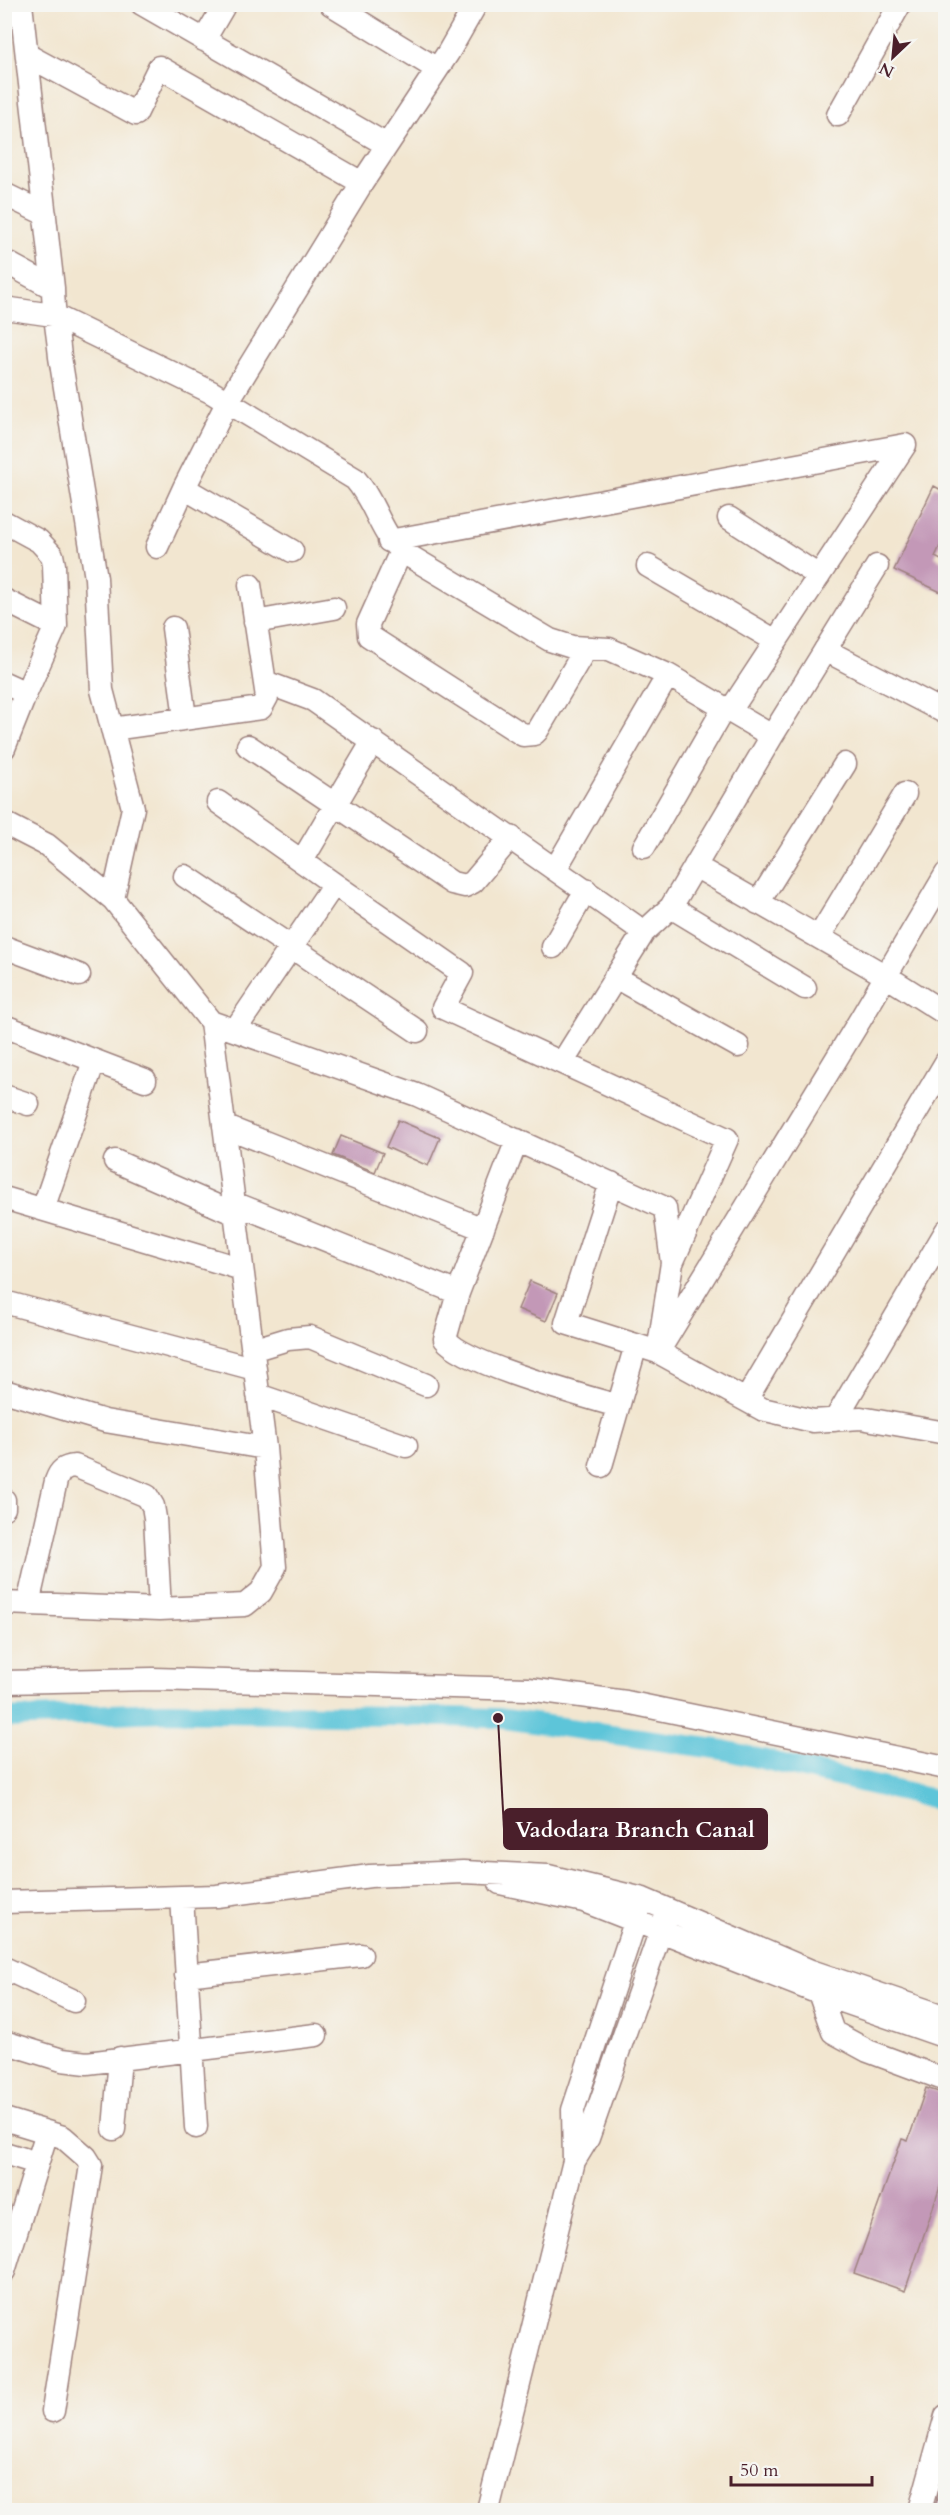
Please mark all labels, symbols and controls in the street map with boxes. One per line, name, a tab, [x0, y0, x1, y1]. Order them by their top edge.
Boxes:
north arrow	[863, 27, 923, 87]
text: N	[876, 57, 898, 83]
callout: Vadodara Branch Canal	[504, 1809, 767, 1849]
text: Vadodara Branch Canal	[515, 1815, 755, 1845]
scale bar	[731, 2449, 872, 2487]
text: 50 m	[740, 2458, 779, 2483]

